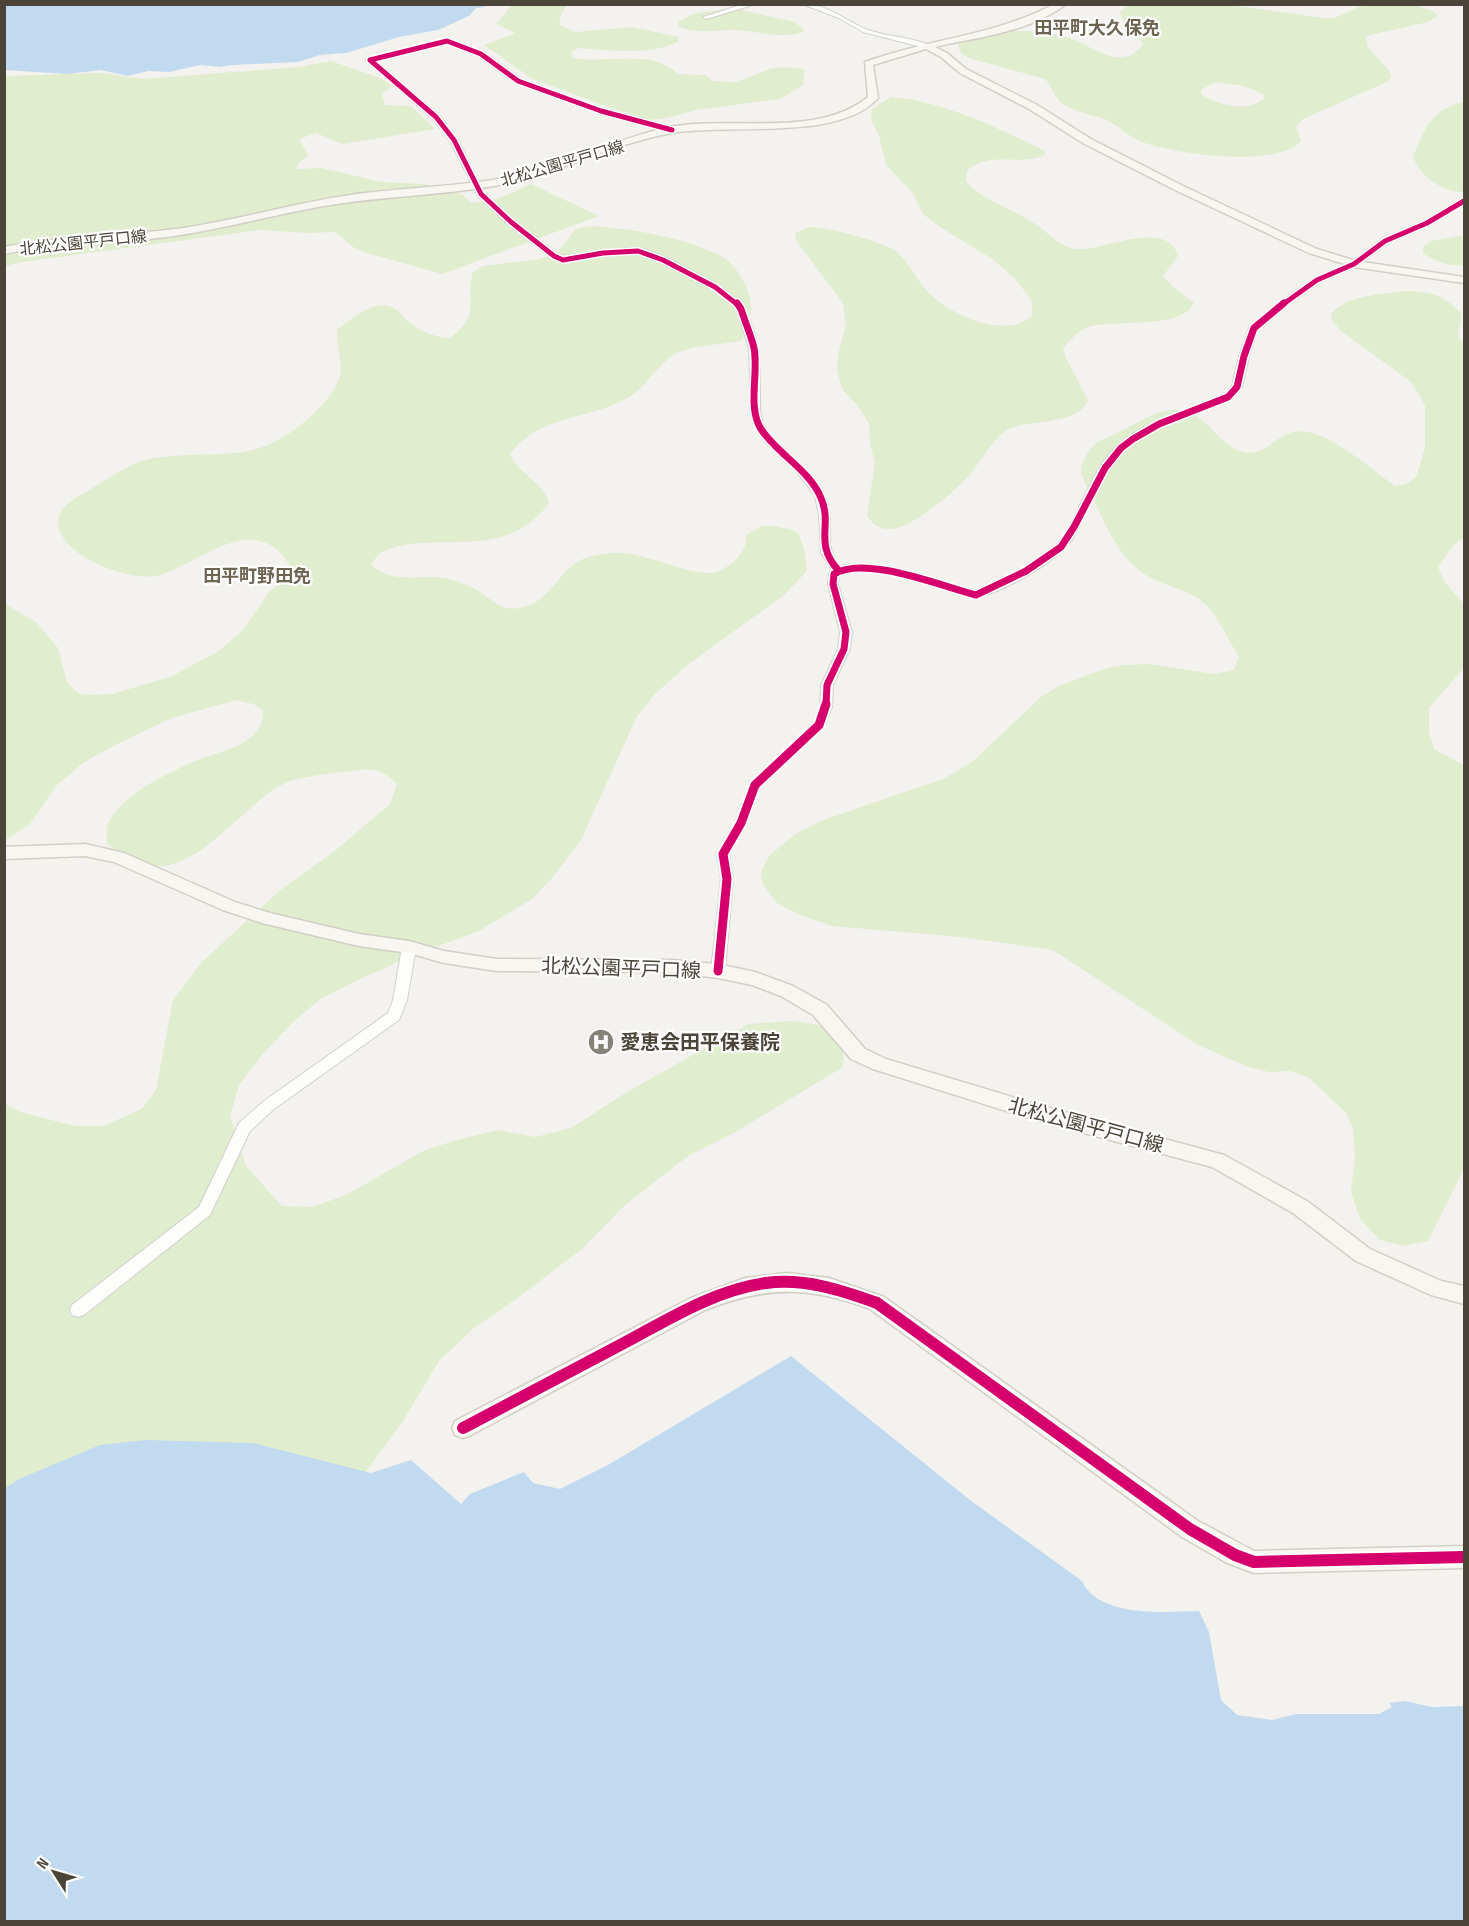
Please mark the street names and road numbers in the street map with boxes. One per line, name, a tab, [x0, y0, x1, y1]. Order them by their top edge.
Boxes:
street label: 北松公園平戸口線	[498, 138, 627, 191]
street label: 北松公園平戸口線	[19, 227, 148, 260]
street label: 北松公園平戸口線	[541, 954, 701, 984]
street label: 北松公園平戸口線	[1005, 1094, 1166, 1158]

